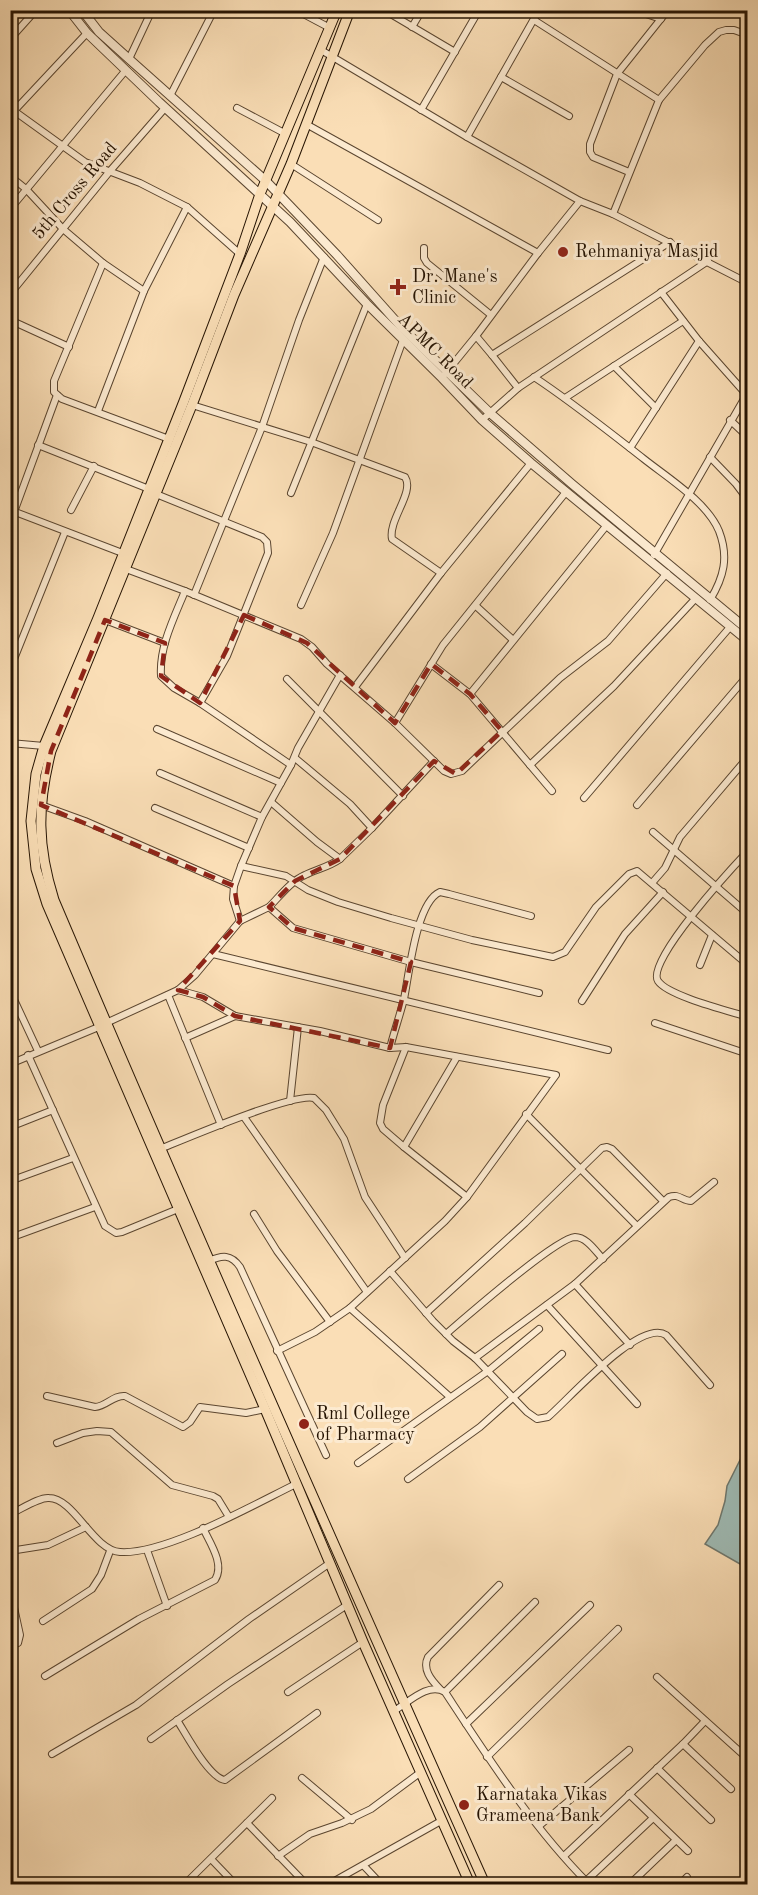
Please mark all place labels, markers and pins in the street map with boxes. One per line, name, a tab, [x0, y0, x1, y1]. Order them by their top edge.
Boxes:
place label: Rehmaniya Masjid	[575, 243, 718, 261]
marker: Rehmaniya Masjid	[556, 245, 570, 259]
place label: Dr. Mane's Clinic	[412, 268, 498, 307]
marker: Dr. Mane's Clinic	[389, 278, 407, 296]
place label: Rml College of Pharmacy	[316, 1405, 415, 1444]
marker: Rml College of Pharmacy	[297, 1417, 311, 1431]
place label: Karnataka Vikas Grameena Bank	[476, 1786, 607, 1825]
marker: Karnataka Vikas Grameena Bank	[457, 1798, 471, 1812]

